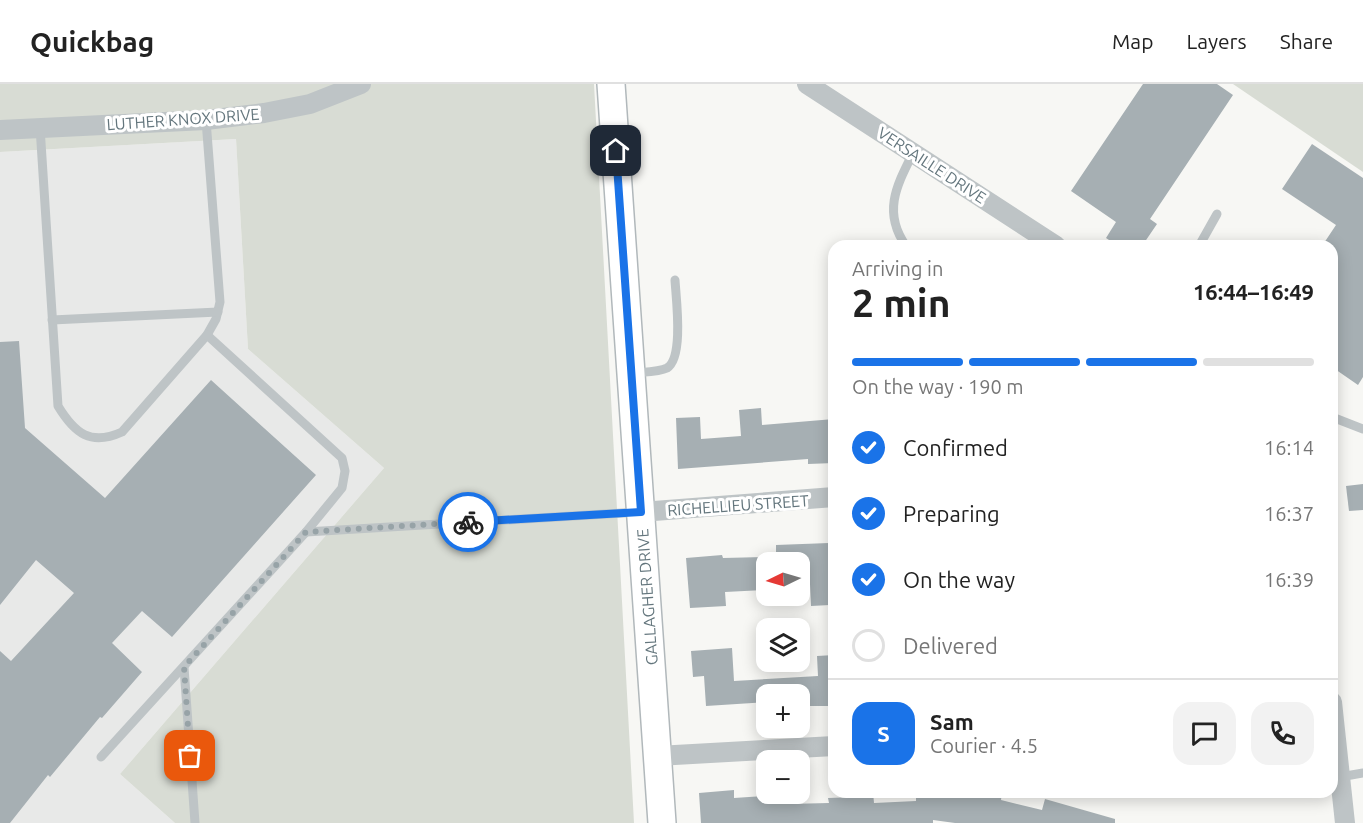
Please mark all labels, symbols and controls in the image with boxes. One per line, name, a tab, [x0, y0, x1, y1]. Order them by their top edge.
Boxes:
text: Quickbag	[30, 26, 154, 57]
text: Map	[1112, 29, 1153, 53]
text: Layers	[1186, 29, 1247, 53]
text: Share	[1280, 29, 1333, 53]
street label: LUTHER KNOX DRIVE	[106, 105, 260, 133]
street label: VERSAILLE DRIVE	[874, 123, 990, 207]
pin	[590, 125, 641, 176]
icon: home	[599, 134, 632, 167]
text: Arriving in	[852, 257, 943, 280]
text: 16:44–16:49	[1193, 279, 1314, 304]
text: 2 min	[852, 281, 951, 324]
text: On the way · 190 m	[852, 375, 1024, 398]
icon: check	[852, 431, 885, 464]
text: Confirmed	[903, 435, 1008, 460]
text: 16:14	[1264, 436, 1314, 459]
street label: RICHELLIEU STREET	[667, 491, 810, 519]
courier	[438, 492, 498, 552]
icon: check	[852, 497, 885, 530]
text: Preparing	[903, 501, 1000, 526]
text: 16:37	[1264, 502, 1314, 525]
icon: bike	[452, 506, 485, 539]
street label: GALLAGHER DRIVE	[633, 528, 661, 666]
north arrow	[756, 552, 810, 606]
map controls	[756, 552, 810, 804]
icon: check	[852, 563, 885, 596]
text: On the way	[903, 567, 1015, 592]
text: 16:39	[1264, 568, 1314, 591]
button: layers	[756, 618, 810, 672]
text: Delivered	[903, 633, 998, 658]
button: +	[756, 684, 810, 738]
button: chat	[1173, 702, 1236, 765]
button: phone	[1251, 702, 1314, 765]
text: Sam	[930, 709, 974, 734]
text: S	[877, 721, 890, 746]
pin	[164, 730, 215, 781]
text: Courier · 4.5	[930, 734, 1038, 757]
icon: bag	[173, 739, 206, 772]
button: −	[756, 750, 810, 804]

